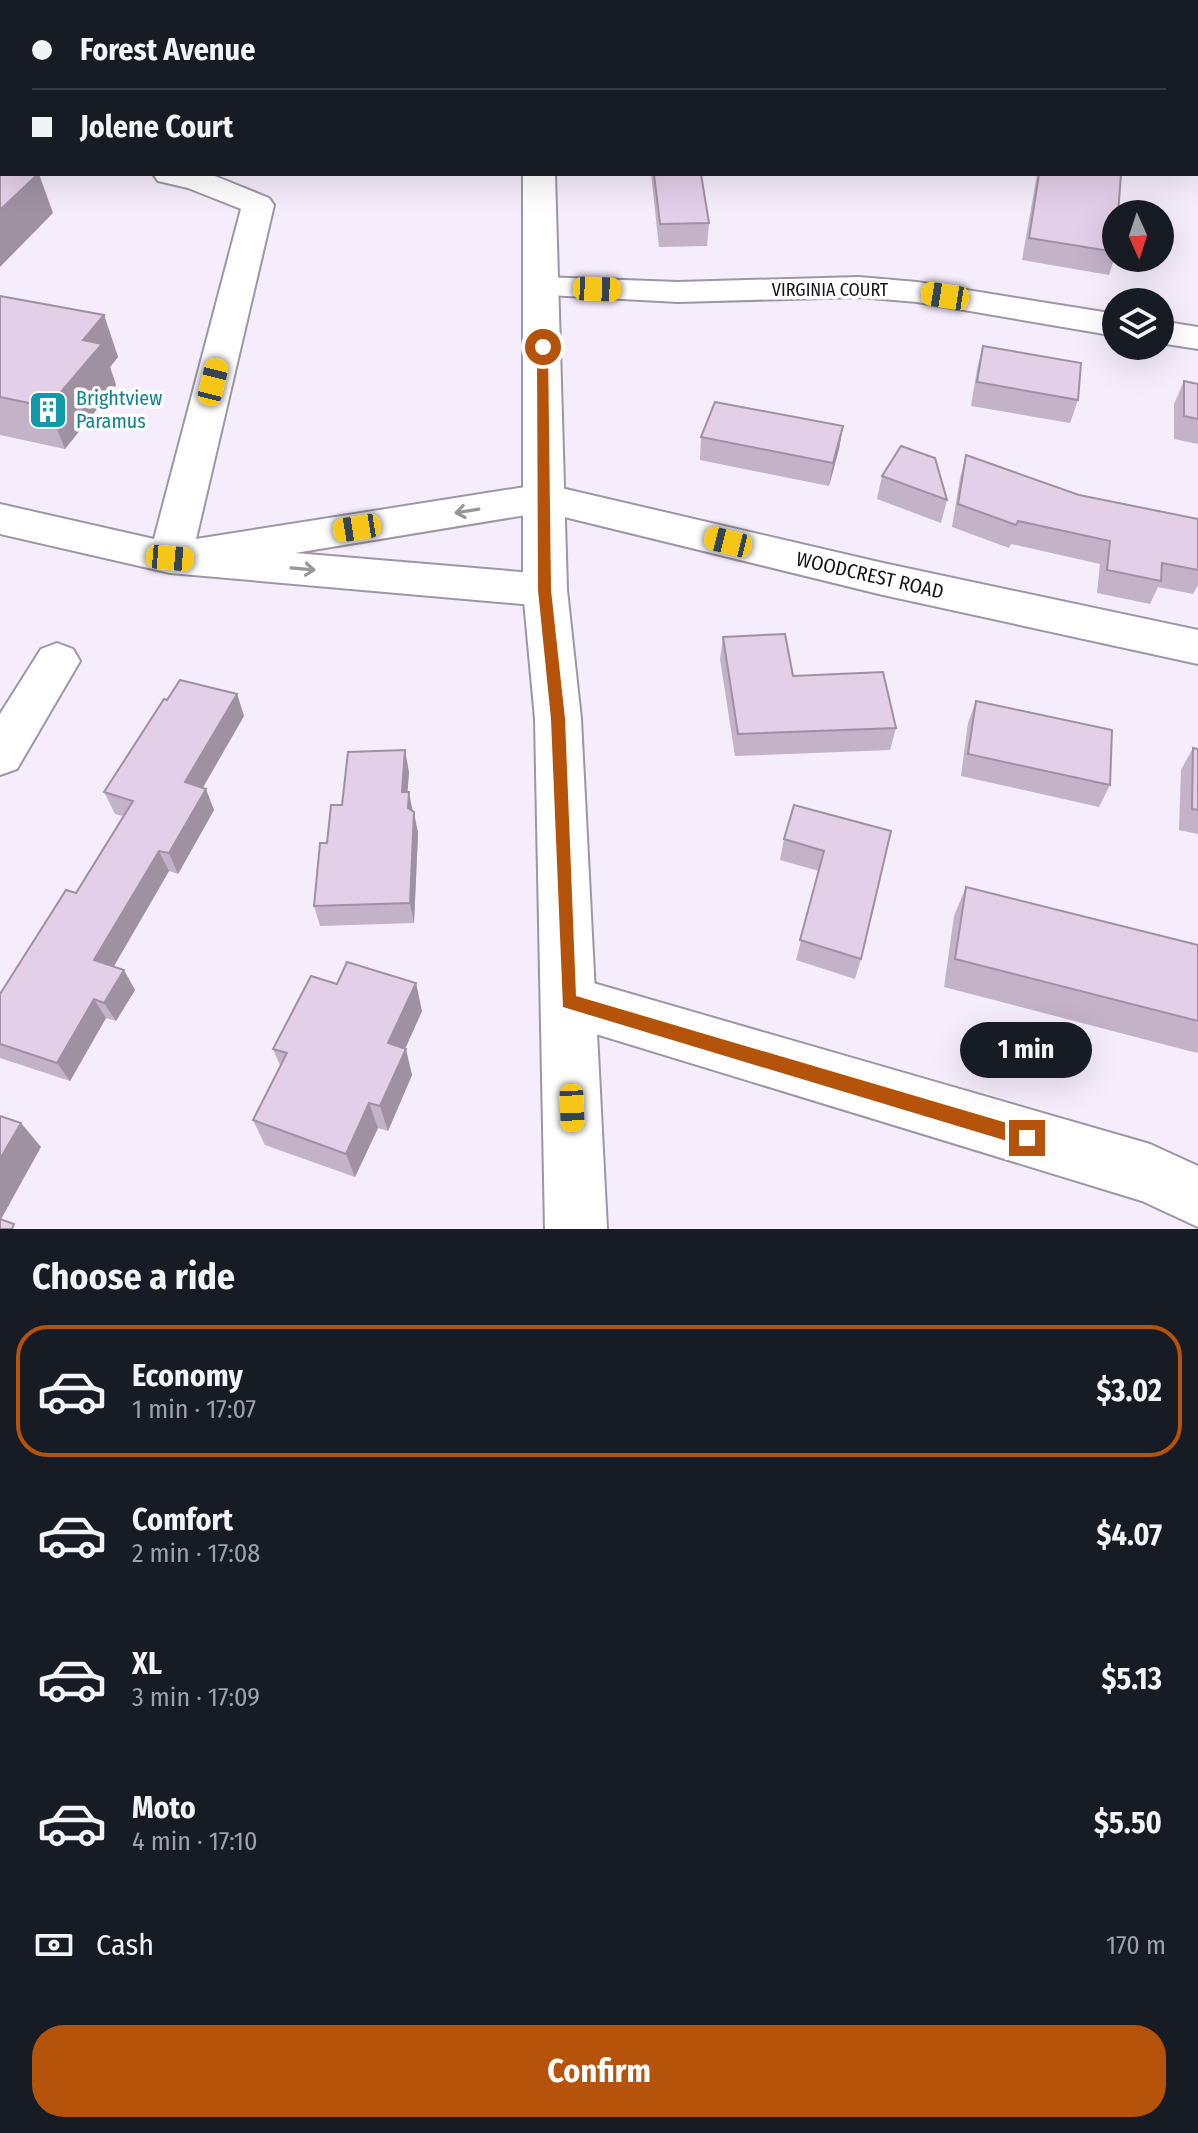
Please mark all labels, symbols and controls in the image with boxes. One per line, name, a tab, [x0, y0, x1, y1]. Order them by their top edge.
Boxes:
text: Forest Avenue	[80, 32, 255, 68]
text: Jolene Court	[80, 109, 233, 145]
north arrow	[1102, 200, 1174, 272]
map controls	[1102, 200, 1174, 360]
car	[573, 276, 621, 302]
street label: VIRGINIA COURT	[772, 279, 889, 301]
car	[919, 280, 971, 312]
button: layers	[1102, 288, 1174, 360]
route start	[525, 329, 561, 365]
car	[196, 356, 230, 408]
place label: Brightview Paramus	[76, 386, 162, 433]
building icon: Brightview Paramus	[27, 389, 69, 431]
one-way arrow	[454, 504, 480, 519]
car	[331, 512, 383, 544]
car	[702, 525, 754, 559]
car	[145, 544, 195, 572]
street label: WOODCREST ROAD	[794, 546, 946, 604]
one-way arrow	[289, 562, 316, 577]
callout: 1 min	[961, 1022, 1093, 1078]
text: 1 min	[998, 1034, 1054, 1065]
car	[559, 1084, 585, 1132]
route end	[1009, 1120, 1045, 1156]
text: Choose a ride	[32, 1255, 235, 1299]
icon: car	[36, 1355, 108, 1427]
text: Economy	[132, 1358, 243, 1394]
text: $3.02	[1096, 1373, 1162, 1409]
text: 1 min · 17:07	[132, 1394, 256, 1425]
icon: car	[36, 1499, 108, 1571]
text: Comfort	[132, 1502, 233, 1538]
text: $4.07	[1097, 1517, 1162, 1553]
text: 2 min · 17:08	[132, 1538, 260, 1569]
icon: car	[36, 1643, 108, 1715]
text: XL	[132, 1646, 162, 1682]
text: $5.13	[1102, 1661, 1162, 1697]
text: 3 min · 17:09	[132, 1682, 260, 1713]
icon: car	[36, 1787, 108, 1859]
text: Moto	[132, 1790, 196, 1826]
text: $5.50	[1094, 1805, 1162, 1841]
text: 4 min · 17:10	[132, 1826, 257, 1857]
icon: cash	[32, 1923, 76, 1967]
text: Cash	[96, 1927, 154, 1963]
text: 170 m	[1106, 1930, 1166, 1961]
button: Confirm	[32, 2025, 1166, 2117]

